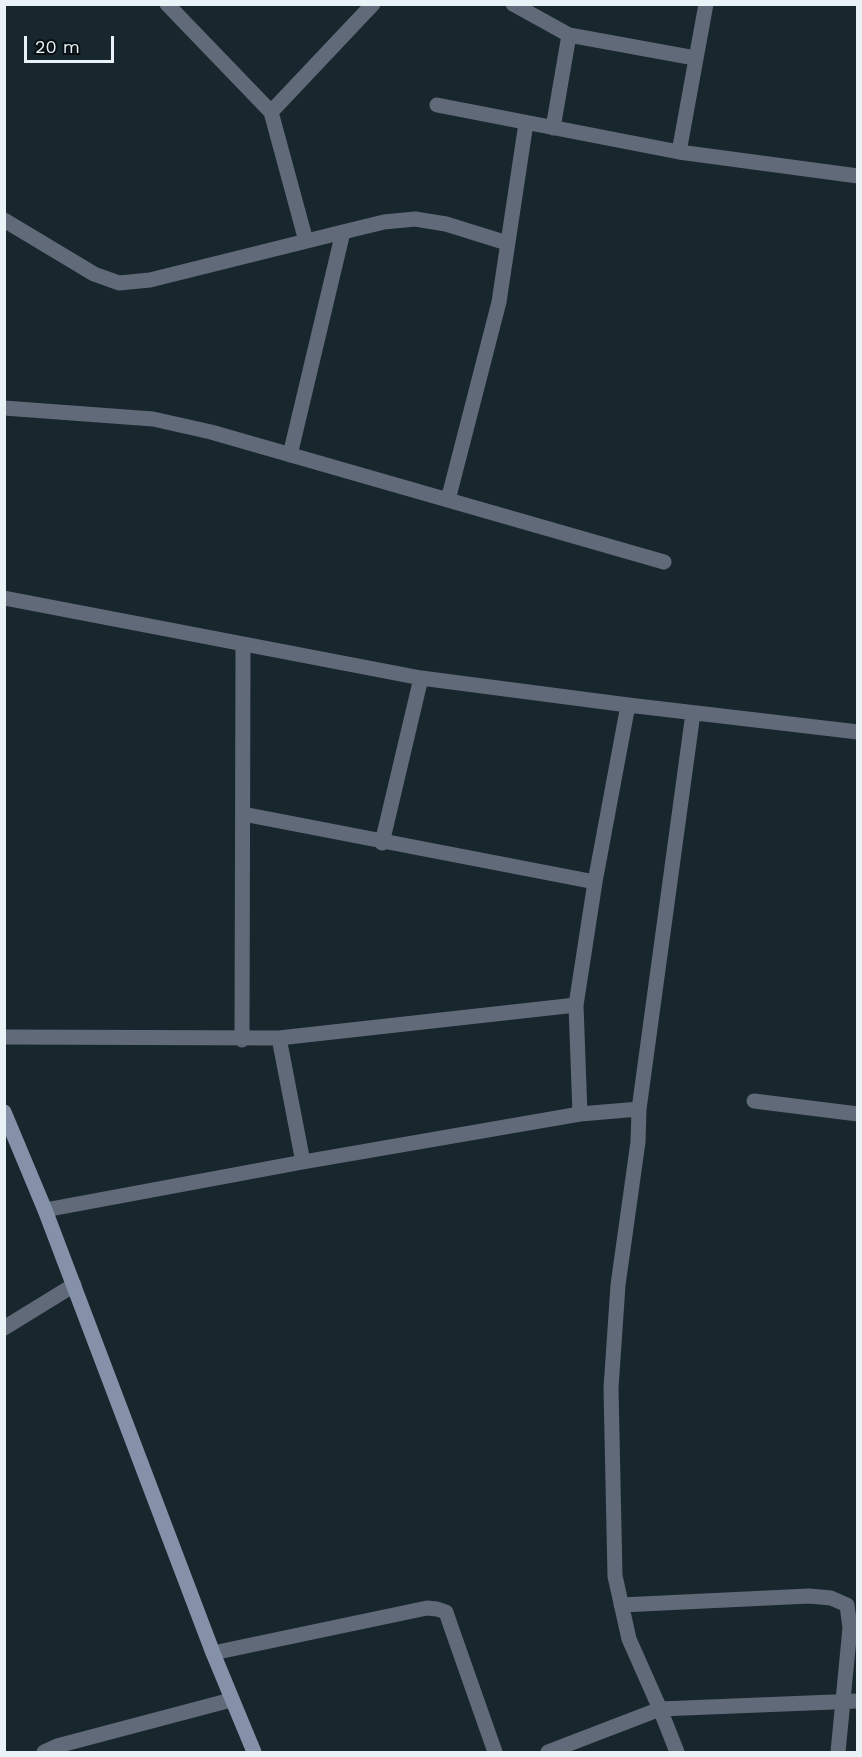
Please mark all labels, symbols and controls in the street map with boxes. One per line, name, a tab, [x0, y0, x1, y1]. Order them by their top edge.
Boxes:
scale bar	[27, 24, 117, 62]
text: 20 m	[35, 36, 80, 57]

